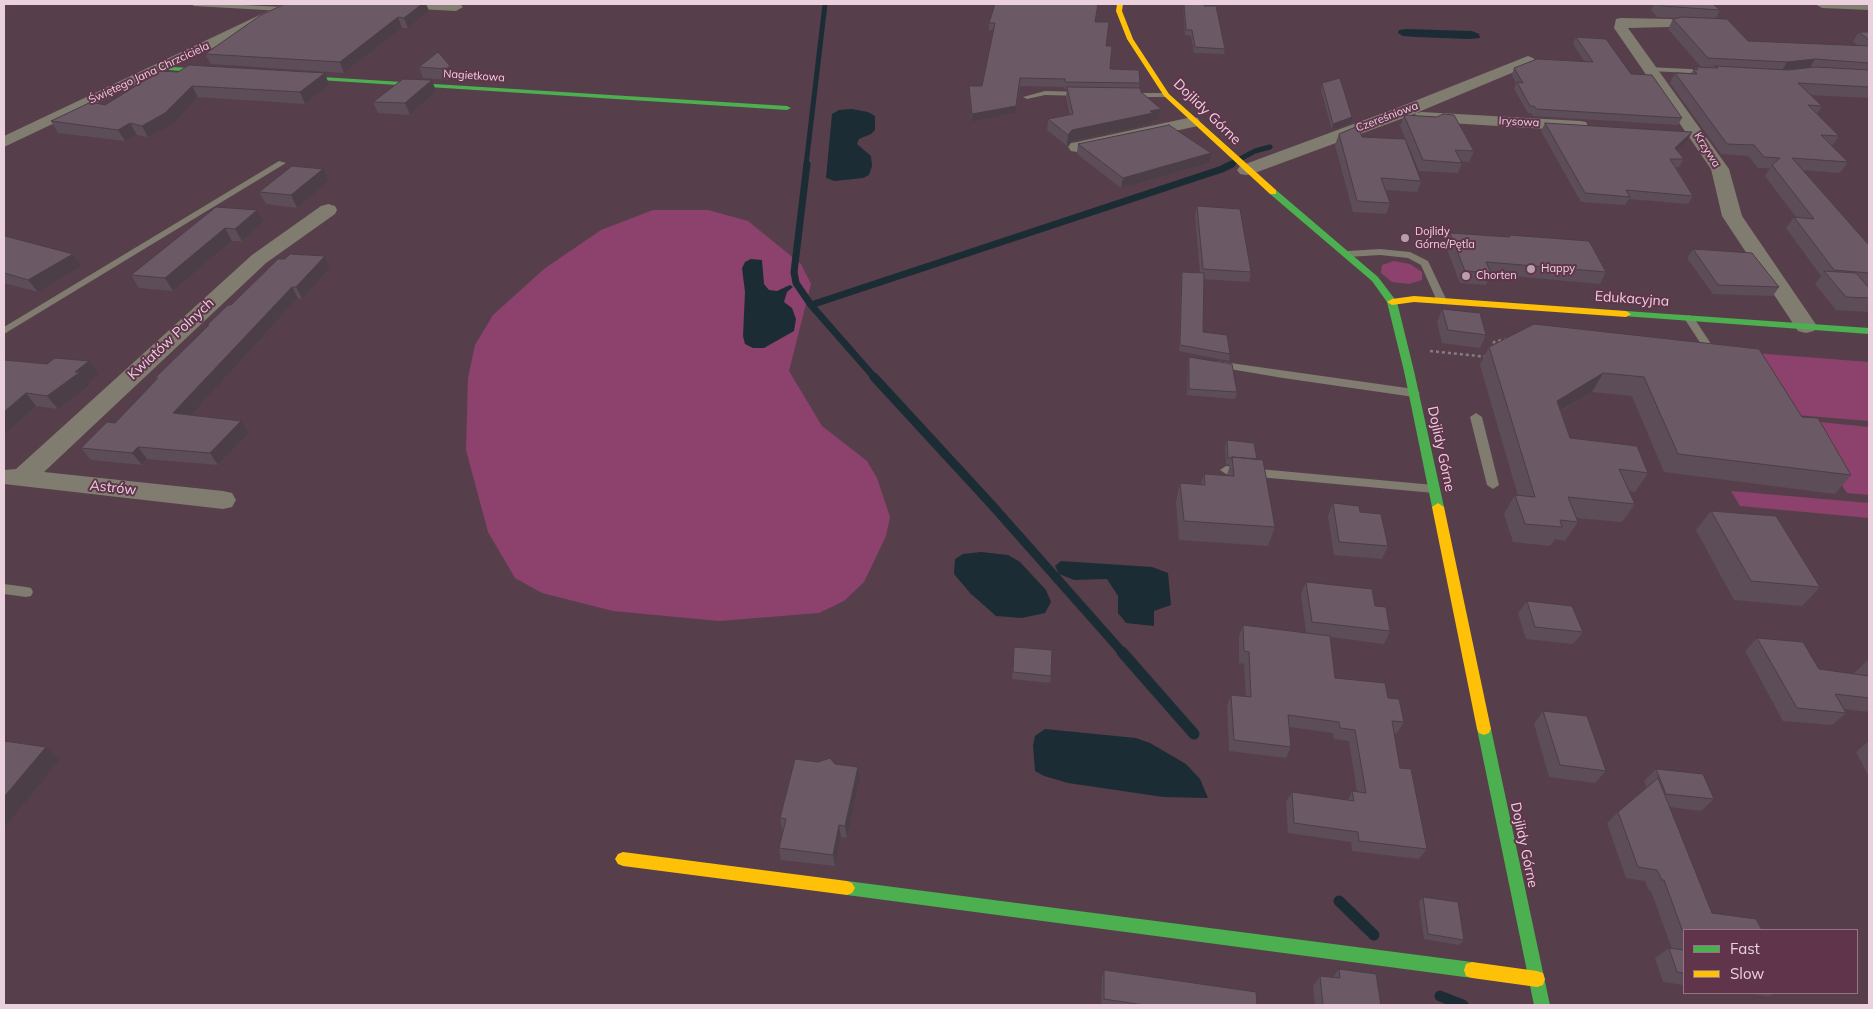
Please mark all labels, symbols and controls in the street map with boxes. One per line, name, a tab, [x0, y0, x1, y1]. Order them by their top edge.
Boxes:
street label: Świętego Jana Chrzciciela	[87, 39, 211, 107]
street label: Nagietkowa	[443, 67, 505, 85]
street label: Dojlidy Górne	[1170, 76, 1244, 148]
street label: Czereśniowa	[1354, 99, 1420, 135]
street label: Irysowa	[1498, 114, 1540, 130]
street label: Krzywa	[1691, 130, 1723, 170]
place label: Dojlidy Górne/Pętla	[1415, 225, 1475, 251]
marker: Dojlidy Górne/Pętla	[1399, 232, 1411, 244]
place label: Happy	[1541, 262, 1575, 276]
marker: Happy	[1525, 263, 1537, 275]
place label: Chorten	[1476, 269, 1517, 283]
marker: Chorten	[1460, 270, 1472, 282]
street label: Edukacyjna	[1594, 288, 1670, 310]
street label: Kwiatów Polnych	[124, 295, 218, 383]
street label: Dojlidy Górne	[1424, 405, 1458, 493]
street label: Astrów	[89, 477, 137, 499]
street label: Dojlidy Górne	[1507, 801, 1541, 889]
legend	[1683, 929, 1858, 994]
text: Fast	[1730, 939, 1760, 958]
text: Slow	[1730, 964, 1764, 983]

